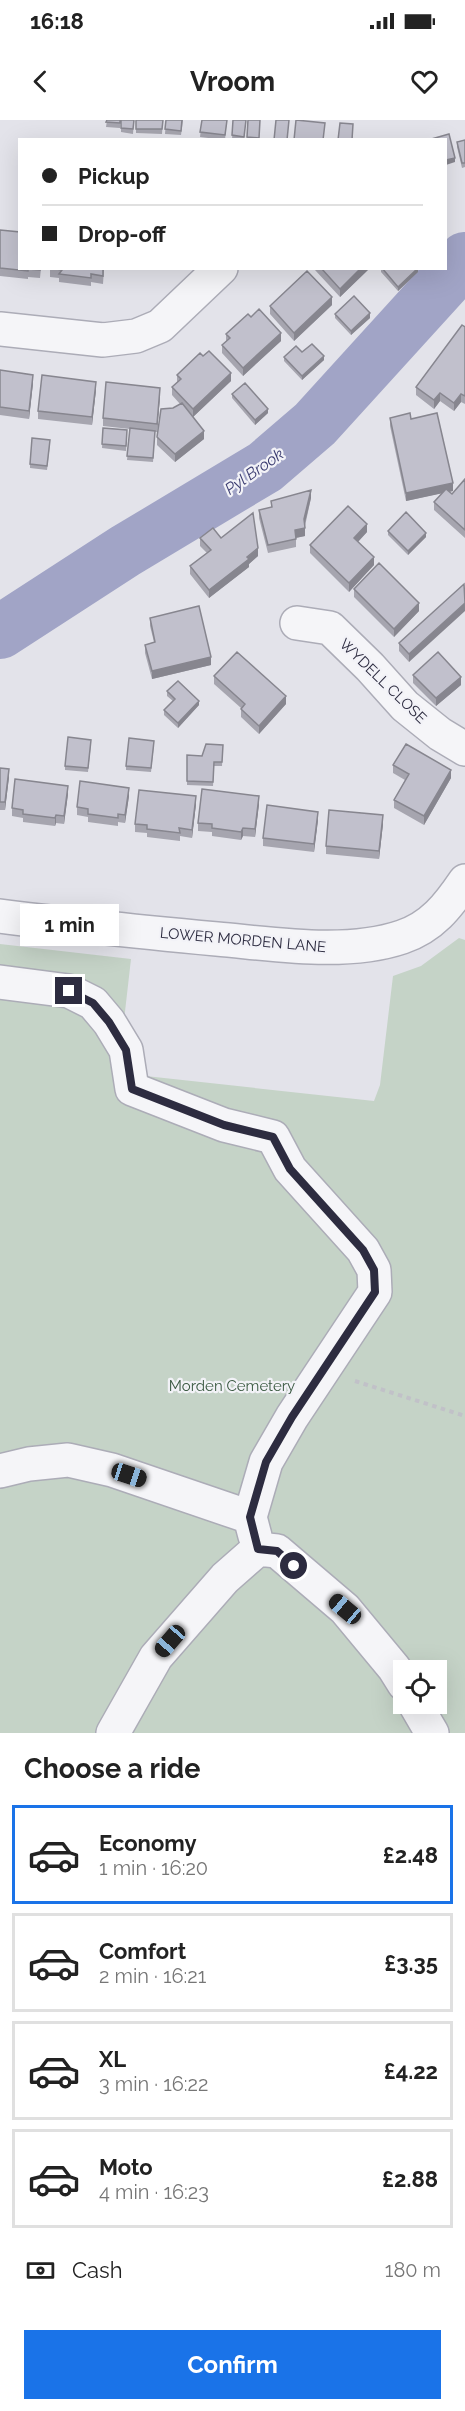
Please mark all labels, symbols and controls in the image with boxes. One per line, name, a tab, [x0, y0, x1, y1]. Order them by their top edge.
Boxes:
text: 16:18	[30, 8, 84, 34]
icon: back	[24, 65, 57, 98]
icon: heart	[408, 65, 441, 98]
text: Vroom	[190, 66, 275, 97]
text: Pickup	[78, 163, 150, 189]
text: Drop-off	[78, 221, 166, 247]
water label: Pyl Brook	[221, 444, 288, 499]
street label: WYDELL CLOSE	[336, 635, 430, 727]
callout: 1 min	[20, 904, 118, 946]
text: 1 min	[44, 913, 95, 937]
street label: LOWER MORDEN LANE	[159, 924, 327, 956]
route end	[55, 977, 82, 1004]
park label: Morden Cemetery	[169, 1377, 295, 1395]
car	[109, 1461, 149, 1489]
route start	[280, 1552, 307, 1579]
car	[325, 1591, 365, 1627]
car	[151, 1622, 189, 1660]
map controls	[393, 1660, 447, 1714]
button: locate	[393, 1660, 447, 1714]
text: Choose a ride	[24, 1753, 200, 1784]
icon: car	[27, 1828, 81, 1882]
text: Economy	[99, 1830, 197, 1856]
text: £2.48	[383, 1842, 438, 1868]
text: 1 min · 16:20	[99, 1856, 208, 1880]
icon: car	[27, 1936, 81, 1990]
text: Comfort	[99, 1938, 186, 1964]
text: £3.35	[384, 1950, 438, 1976]
text: 2 min · 16:21	[99, 1964, 206, 1988]
icon: car	[27, 2044, 81, 2098]
text: XL	[99, 2046, 126, 2072]
text: £4.22	[384, 2058, 438, 2084]
text: 3 min · 16:22	[99, 2072, 208, 2096]
icon: car	[27, 2152, 81, 2206]
text: Moto	[99, 2154, 153, 2180]
text: £2.88	[382, 2166, 438, 2192]
text: 4 min · 16:23	[99, 2180, 209, 2204]
icon: cash	[24, 2254, 57, 2287]
text: Cash	[72, 2257, 123, 2283]
text: 180 m	[385, 2258, 441, 2282]
button: Confirm	[24, 2330, 441, 2399]

